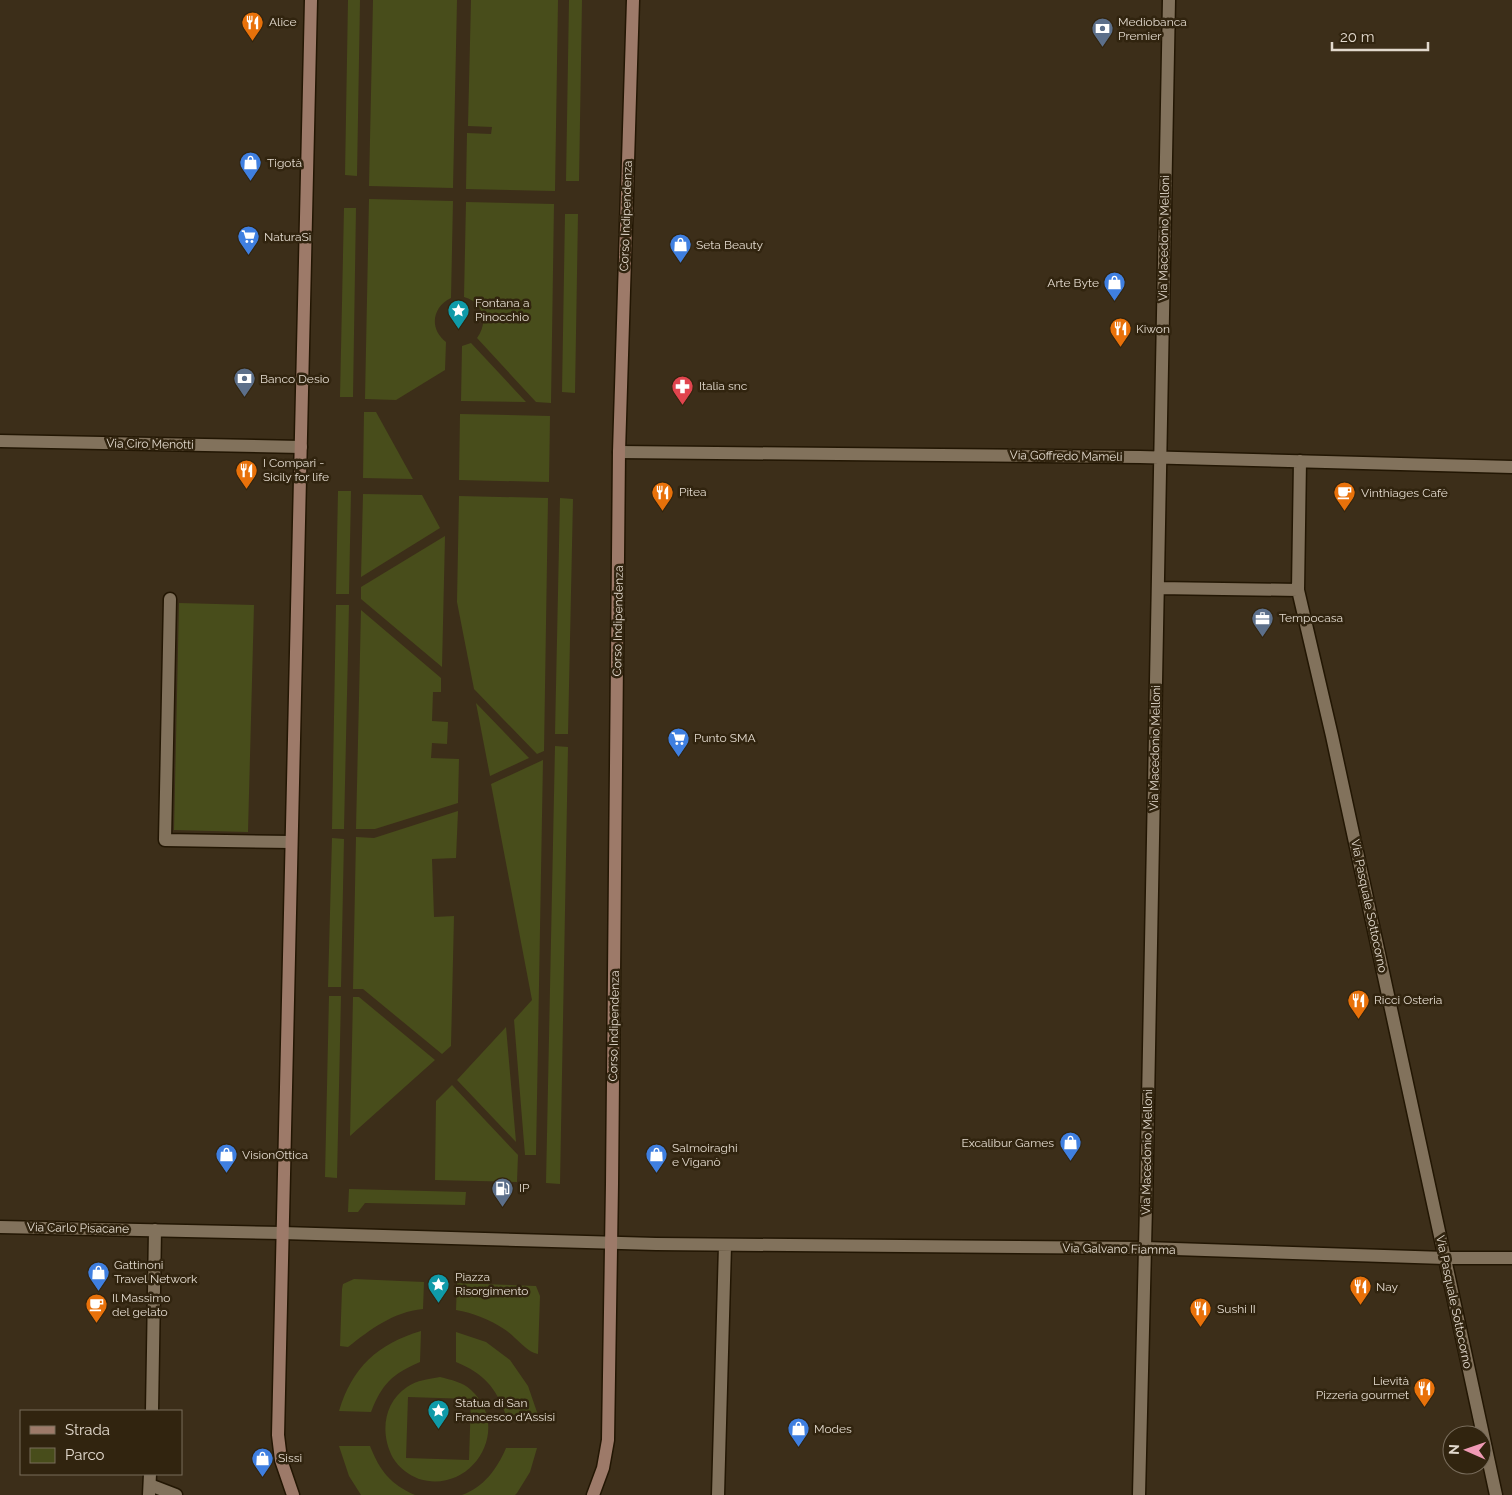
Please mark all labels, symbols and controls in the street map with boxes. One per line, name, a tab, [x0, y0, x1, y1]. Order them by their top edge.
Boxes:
restaurant icon: Alice	[241, 10, 265, 41]
place label: Alice	[269, 15, 297, 29]
place label: Mediobanca Premier	[1118, 15, 1187, 43]
bank icon: Mediobanca Premier	[1090, 17, 1114, 48]
scale bar	[1332, 20, 1428, 52]
text: 20 m	[1340, 28, 1375, 46]
shop icon: Tigotà	[239, 151, 263, 182]
place label: Tigotà	[267, 156, 302, 170]
street label: Corso Indipendenza	[617, 160, 635, 272]
street label: Via Macedonio Melloni	[1156, 175, 1172, 301]
supermarket icon: NaturaSì	[236, 225, 260, 256]
place label: NaturaSì	[264, 230, 311, 244]
shop icon: Seta Beauty	[668, 233, 692, 264]
place label: Seta Beauty	[696, 238, 764, 252]
shop icon: Arte Byte	[1103, 271, 1127, 302]
place label: Arte Byte	[1047, 276, 1099, 290]
place label: Fontana a Pinocchio	[475, 296, 529, 324]
place icon: Fontana a Pinocchio	[447, 298, 471, 329]
restaurant icon: Kiwon	[1108, 317, 1132, 348]
place label: Kiwon	[1136, 322, 1170, 336]
bank icon: Banco Desio	[232, 367, 256, 398]
place label: Banco Desio	[260, 372, 329, 386]
pharmacy icon: Italia snc	[671, 374, 695, 405]
place label: Italia snc	[699, 379, 748, 393]
street label: Via Ciro Menotti	[106, 436, 194, 452]
street label: Via Goffredo Mameli	[1010, 448, 1122, 464]
place label: I Compari - Sicily for life	[263, 456, 329, 484]
restaurant icon: I Compari - Sicily for life	[235, 458, 259, 489]
restaurant icon: Pitea	[651, 480, 675, 511]
cafe icon: Vinthiages Cafè	[1333, 481, 1357, 512]
place label: Pitea	[679, 485, 707, 499]
place label: Vinthiages Cafè	[1361, 486, 1448, 500]
street label: Corso Indipendenza	[610, 565, 626, 677]
office icon: Tempocasa	[1251, 606, 1275, 637]
place label: Tempocasa	[1279, 611, 1343, 625]
street label: Via Macedonio Melloni	[1147, 685, 1163, 811]
supermarket icon: Punto SMA	[666, 726, 690, 757]
place label: Punto SMA	[694, 731, 756, 745]
street label: Via Pasquale Sottocorno	[1348, 838, 1390, 974]
street label: Corso Indipendenza	[606, 970, 622, 1082]
restaurant icon: Ricci Osteria	[1346, 988, 1370, 1019]
place label: Ricci Osteria	[1374, 993, 1442, 1007]
street label: Via Macedonio Melloni	[1139, 1089, 1155, 1215]
shop icon: Excalibur Games	[1058, 1131, 1082, 1162]
place label: Excalibur Games	[961, 1136, 1054, 1150]
place label: Salmoiraghi e Viganò	[672, 1141, 738, 1169]
shop icon: VisionOttica	[214, 1143, 238, 1174]
shop icon: Salmoiraghi e Viganò	[644, 1143, 668, 1174]
place label: VisionOttica	[242, 1148, 308, 1162]
fuel station icon: IP	[491, 1176, 515, 1207]
place label: IP	[519, 1181, 530, 1195]
street label: Via Carlo Pisacane	[27, 1220, 129, 1236]
street label: Via Pasquale Sottocorno	[1433, 1234, 1475, 1370]
street label: Via Galvano Fiamma	[1062, 1241, 1176, 1257]
place label: Gattinoni Travel Network	[114, 1258, 198, 1286]
shop icon: Gattinoni Travel Network	[86, 1260, 110, 1291]
place label: Piazza Risorgimento	[455, 1270, 528, 1298]
place icon: Piazza Risorgimento	[427, 1272, 451, 1303]
restaurant icon: Nay	[1348, 1275, 1372, 1306]
place label: Nay	[1376, 1280, 1399, 1294]
place label: Il Massimo del gelato	[112, 1291, 170, 1319]
cafe icon: Il Massimo del gelato	[84, 1293, 108, 1324]
restaurant icon: Sushi II	[1189, 1297, 1213, 1328]
place label: Sushi II	[1217, 1302, 1256, 1316]
place label: Lievità Pizzeria gourmet	[1316, 1374, 1409, 1402]
restaurant icon: Lievità Pizzeria gourmet	[1413, 1376, 1437, 1407]
place label: Statua di San Francesco d'Assisi	[455, 1396, 555, 1424]
place icon: Statua di San Francesco d'Assisi	[427, 1398, 451, 1429]
legend	[20, 1410, 182, 1475]
shop icon: Modes	[786, 1417, 810, 1448]
text: Strada	[65, 1421, 110, 1439]
place label: Modes	[814, 1422, 852, 1436]
north arrow	[1442, 1425, 1492, 1475]
text: N	[1446, 1444, 1462, 1455]
text: Parco	[65, 1446, 105, 1464]
shop icon: Sissi	[250, 1446, 274, 1477]
place label: Sissi	[278, 1451, 302, 1465]

